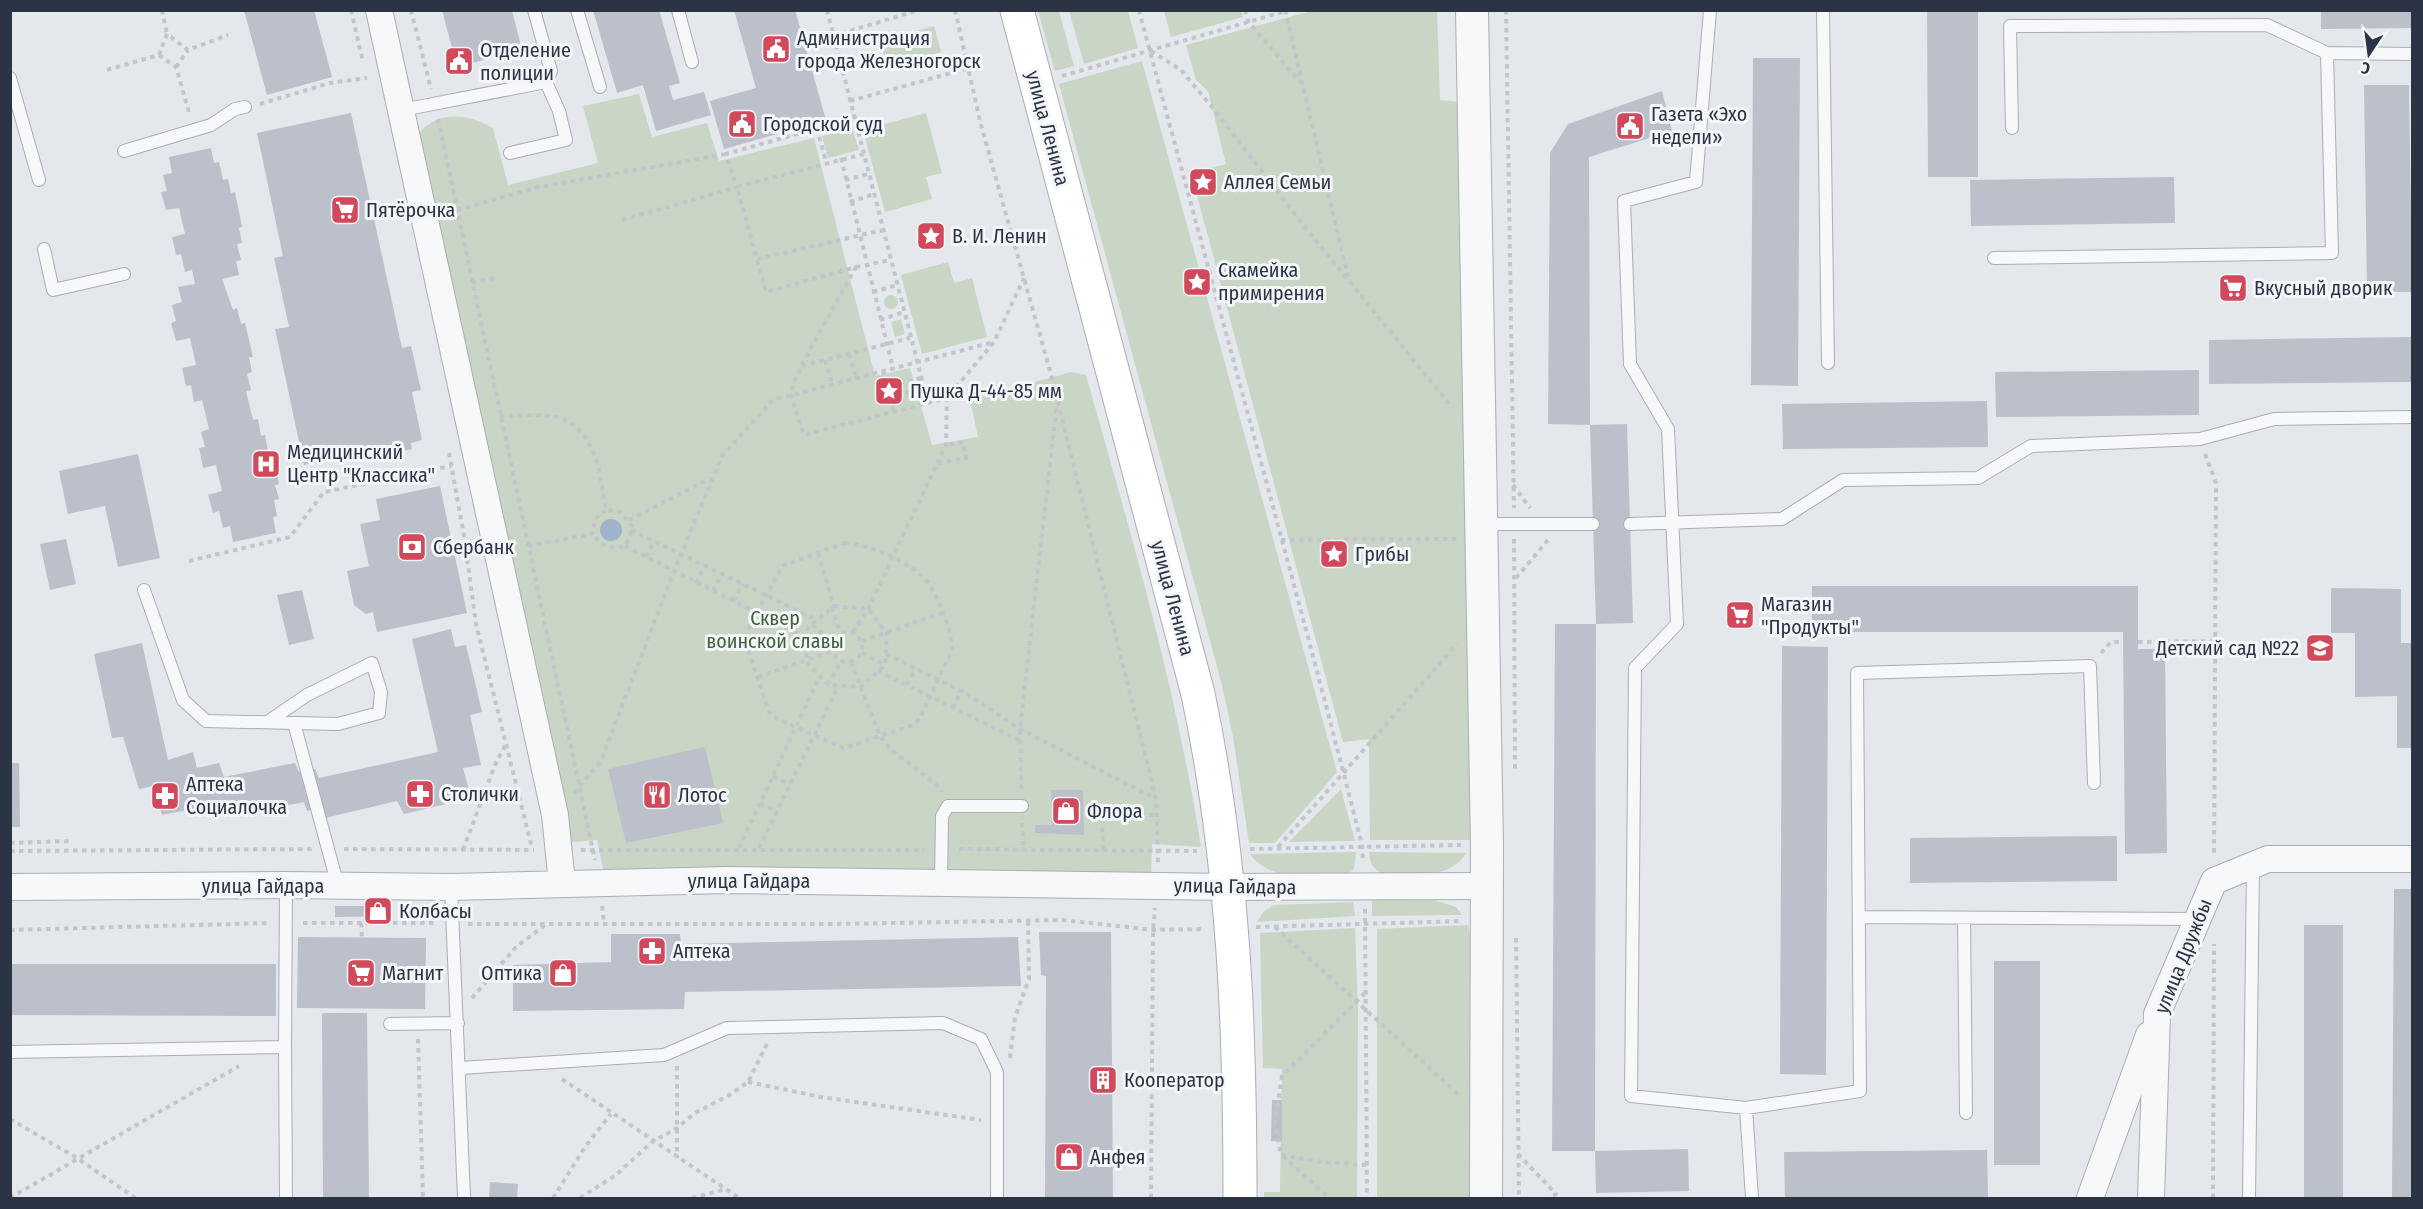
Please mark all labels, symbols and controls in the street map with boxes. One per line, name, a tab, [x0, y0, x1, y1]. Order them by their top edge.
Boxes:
north arrow	[2339, 24, 2399, 84]
place label: Администрация города Железногорск	[797, 26, 981, 73]
public building icon: Администрация города Железногорск	[760, 33, 792, 65]
place label: Отделение полиции	[480, 38, 571, 85]
public building icon: Отделение полиции	[443, 45, 475, 77]
text: С	[2359, 58, 2372, 78]
street label: улица Ленина	[1021, 68, 1075, 188]
place label: Газета «Эхо недели»	[1651, 102, 1747, 149]
public building icon: Городской суд	[726, 108, 758, 140]
public building icon: Газета «Эхо недели»	[1614, 110, 1646, 142]
place label: Городской суд	[763, 112, 883, 136]
place icon: Аллея Семьи	[1187, 166, 1219, 198]
place label: Аллея Семьи	[1224, 170, 1331, 194]
supermarket icon: Пятёрочка	[329, 194, 361, 226]
place label: Пятёрочка	[366, 198, 455, 222]
place icon: В. И. Ленин	[915, 220, 947, 252]
place label: В. И. Ленин	[952, 224, 1047, 248]
place label: Скамейка примирения	[1218, 258, 1325, 305]
place icon: Скамейка примирения	[1181, 266, 1213, 298]
supermarket icon: Вкусный дворик	[2217, 272, 2249, 304]
place label: Вкусный дворик	[2254, 276, 2393, 300]
place icon: Пушка Д-44-85 мм	[873, 375, 905, 407]
place label: Пушка Д-44-85 мм	[910, 379, 1062, 403]
place label: Медицинский Центр "Классика"	[287, 440, 435, 487]
hospital icon: Медицинский Центр "Классика"	[250, 448, 282, 480]
bank icon: Сбербанк	[396, 531, 428, 563]
place label: Сбербанк	[433, 535, 514, 559]
street label: улица Ленина	[1146, 538, 1200, 658]
place icon: Грибы	[1318, 538, 1350, 570]
place label: Грибы	[1355, 542, 1409, 566]
place label: Магазин "Продукты"	[1761, 592, 1859, 639]
supermarket icon: Магазин "Продукты"	[1724, 599, 1756, 631]
park label: Сквер воинской славы	[706, 606, 844, 653]
school or university icon: Детский сад №22	[2304, 632, 2336, 664]
place label: Детский сад №22	[2155, 636, 2299, 660]
place label: Аптека Социалочка	[186, 772, 287, 819]
pharmacy icon: Столички	[404, 778, 436, 810]
restaurant icon: Лотос	[641, 779, 673, 811]
pharmacy icon: Аптека Социалочка	[149, 780, 181, 812]
place label: Столички	[441, 782, 519, 806]
place label: Лотос	[678, 783, 727, 807]
shop icon: Флора	[1050, 795, 1082, 827]
place label: Флора	[1087, 799, 1143, 823]
street label: улица Гайдара	[688, 869, 810, 893]
street label: улица Гайдара	[1173, 873, 1297, 899]
street label: улица Гайдара	[202, 874, 324, 898]
shop icon: Колбасы	[362, 895, 394, 927]
street label: улица Дружбы	[2149, 895, 2217, 1017]
place label: Колбасы	[399, 899, 472, 923]
pharmacy icon: Аптека	[636, 935, 668, 967]
place label: Аптека	[673, 939, 731, 963]
supermarket icon: Магнит	[345, 957, 377, 989]
shop icon: Оптика	[547, 957, 579, 989]
place label: Магнит	[382, 961, 444, 985]
place label: Оптика	[481, 961, 542, 985]
building icon: Кооператор	[1087, 1064, 1119, 1096]
place label: Кооператор	[1124, 1068, 1225, 1092]
shop icon: Анфея	[1053, 1141, 1085, 1173]
place label: Анфея	[1090, 1145, 1145, 1169]

